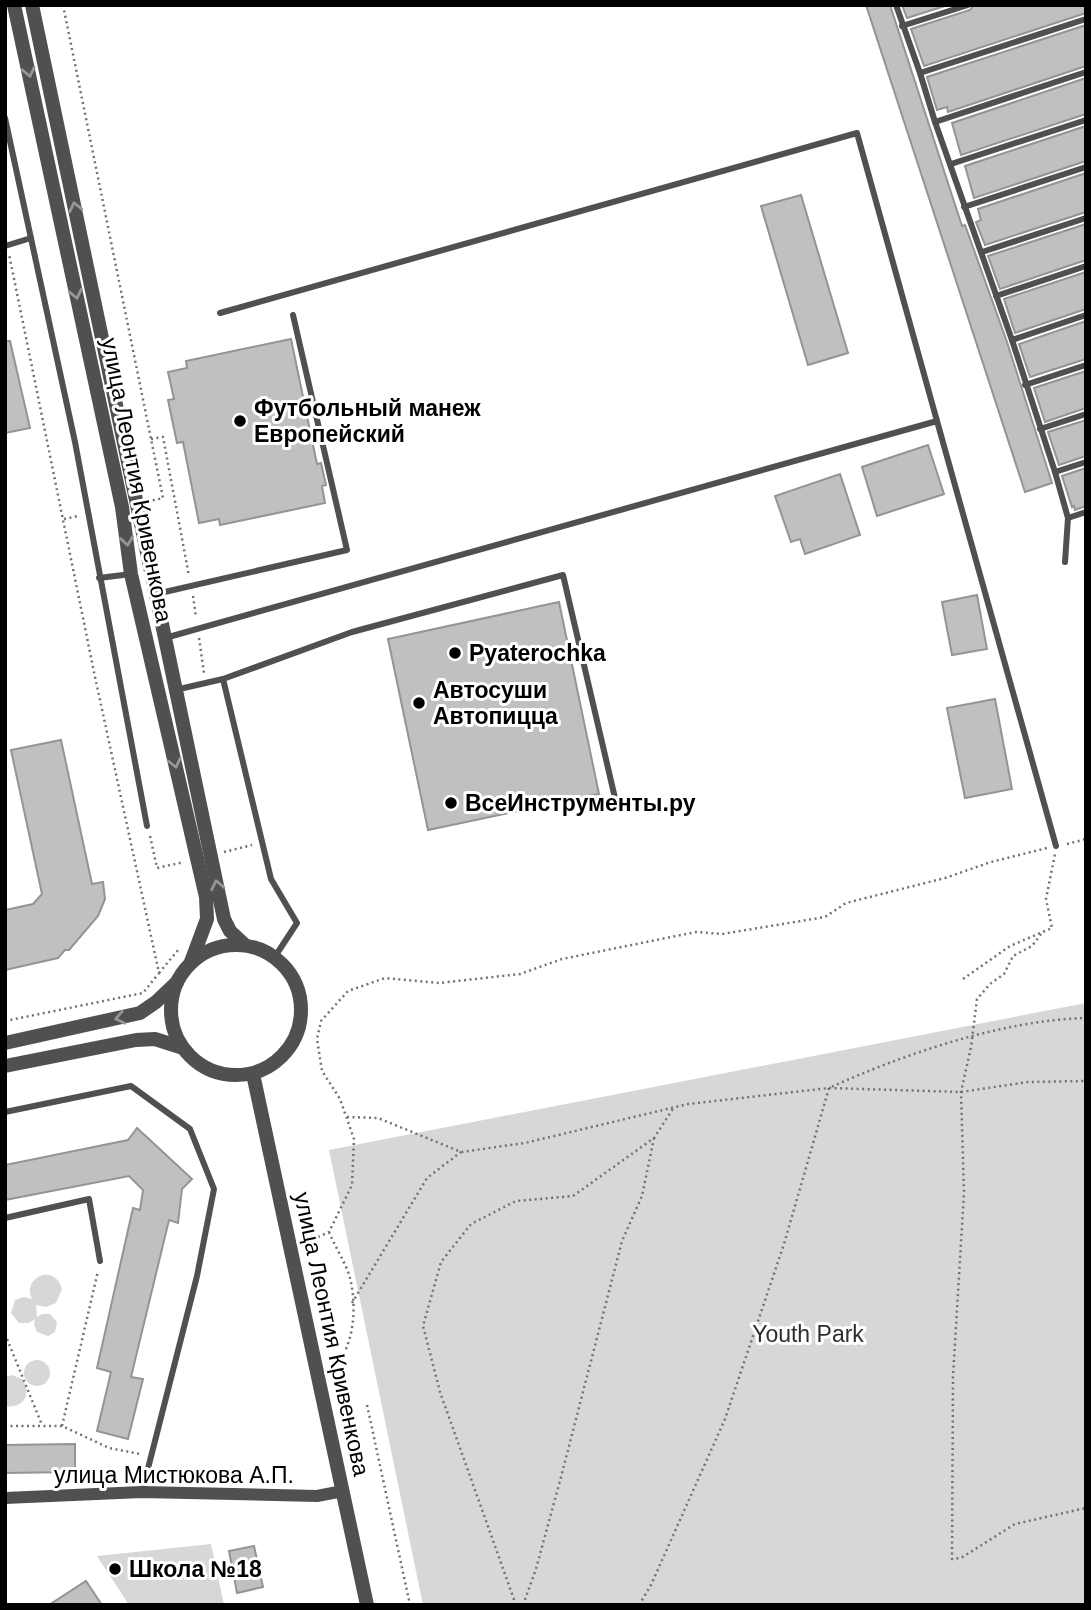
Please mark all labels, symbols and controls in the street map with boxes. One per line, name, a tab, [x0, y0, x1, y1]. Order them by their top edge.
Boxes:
one-way arrow	[20, 66, 35, 78]
one-way arrow	[68, 201, 83, 213]
one-way arrow	[68, 288, 83, 300]
street label: улица Леонтия Кривенкова	[97, 335, 177, 625]
place label: Футбольный манеж Европейский	[254, 395, 481, 447]
marker: Футбольный манеж Европейский	[232, 413, 248, 429]
one-way arrow	[119, 535, 134, 547]
place label: Pyaterochka	[469, 640, 606, 666]
marker: Pyaterochka	[447, 645, 463, 661]
place label: Автосуши Автопицца	[433, 677, 558, 729]
marker: Автосуши Автопицца	[411, 695, 427, 711]
one-way arrow	[167, 757, 181, 769]
place label: ВсеИнструменты.ру	[465, 790, 696, 816]
marker: ВсеИнструменты.ру	[443, 795, 459, 811]
one-way arrow	[210, 879, 225, 891]
one-way arrow	[114, 1009, 126, 1024]
street label: улица Леонтия Кривенкова	[289, 1190, 375, 1479]
park label: Youth Park	[752, 1321, 864, 1347]
street label: улица Мистюкова А.П.	[54, 1462, 294, 1488]
place label: Школа №18	[129, 1556, 262, 1582]
marker: Школа №18	[107, 1561, 123, 1577]

